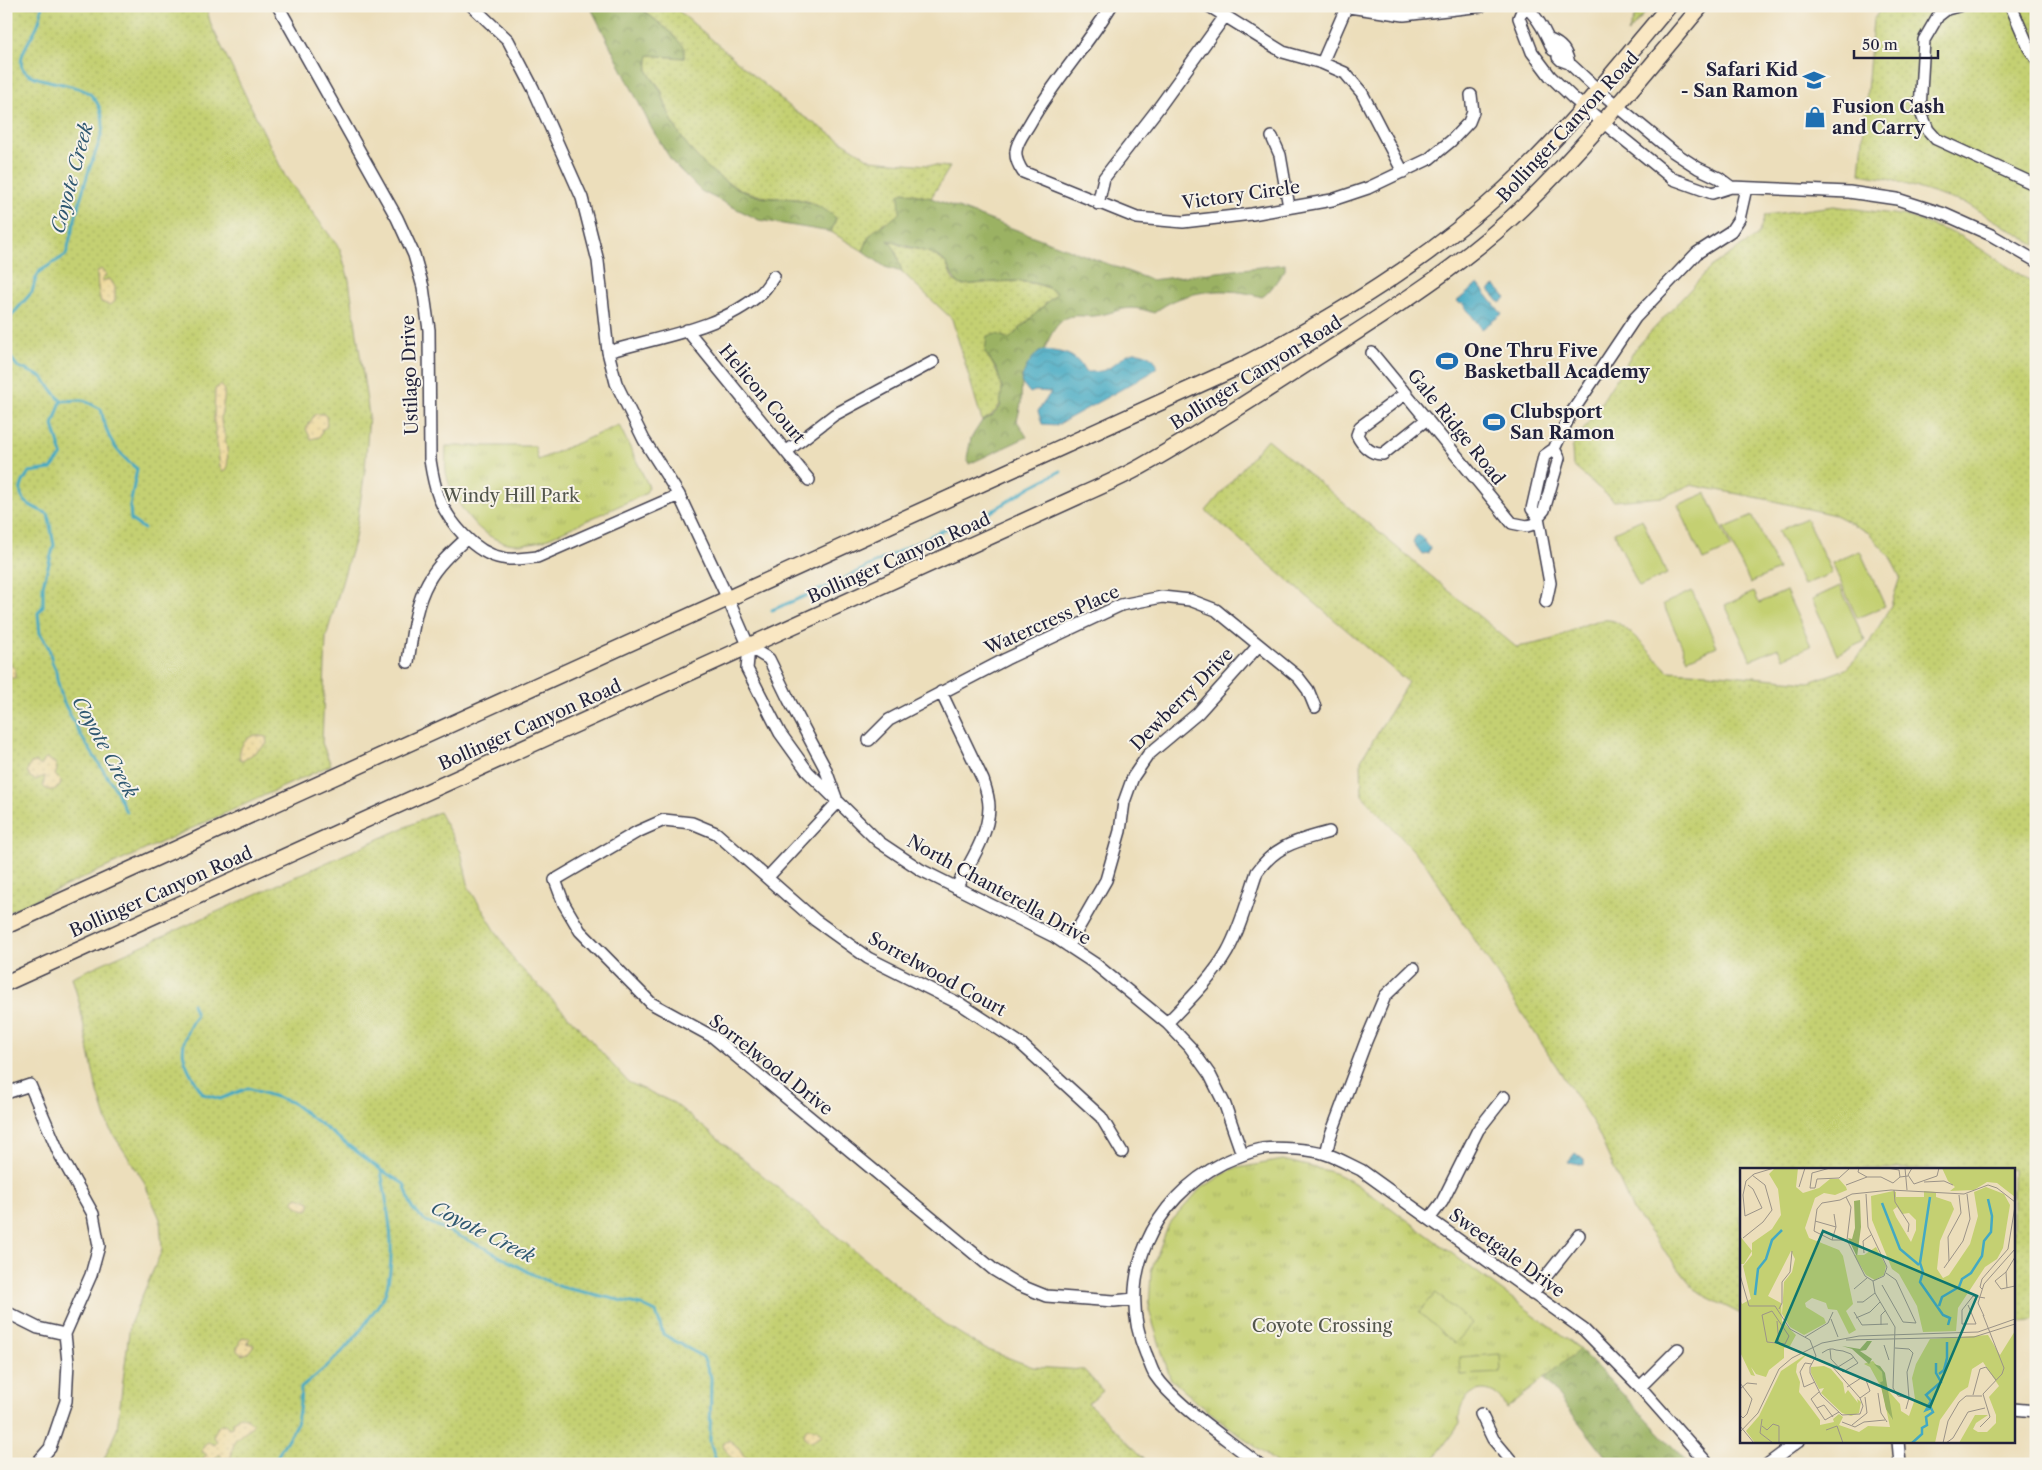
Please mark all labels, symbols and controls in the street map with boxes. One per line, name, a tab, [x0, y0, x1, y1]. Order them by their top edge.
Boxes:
scale bar	[1854, 28, 1938, 60]
text: 50 m	[1862, 35, 1898, 54]
street label: Bollinger Canyon Road	[1492, 47, 1644, 207]
place label: Safari Kid - San Ramon	[1681, 59, 1799, 102]
school or university icon: Safari Kid - San Ramon	[1801, 67, 1827, 93]
place label: Fusion Cash and Carry	[1832, 96, 1945, 139]
shop icon: Fusion Cash and Carry	[1802, 104, 1828, 130]
water label: Coyote Creek	[46, 120, 98, 236]
street label: Victory Circle	[1180, 176, 1301, 214]
street label: Bollinger Canyon Road	[1166, 311, 1346, 435]
street label: Ustilago Drive	[397, 315, 423, 435]
street label: Helicon Court	[714, 340, 810, 448]
place label: One Thru Five Basketball Academy	[1464, 340, 1650, 383]
sports icon: One Thru Five Basketball Academy	[1434, 348, 1460, 374]
street label: Gale Ridge Road	[1403, 365, 1509, 489]
place label: Clubsport San Ramon	[1510, 401, 1615, 444]
sports icon: Clubsport San Ramon	[1481, 409, 1507, 435]
park label: Windy Hill Park	[442, 485, 581, 507]
street label: Bollinger Canyon Road	[804, 508, 994, 608]
street label: Watercress Place	[980, 580, 1123, 660]
street label: Dewberry Drive	[1126, 643, 1238, 755]
street label: Bollinger Canyon Road	[435, 675, 625, 775]
water label: Coyote Creek	[67, 692, 143, 802]
street label: North Chanterella Drive	[903, 830, 1095, 950]
street label: Bollinger Canyon Road	[66, 842, 256, 942]
street label: Sorrelwood Court	[864, 927, 1010, 1021]
street label: Sorrelwood Drive	[705, 1010, 837, 1120]
inset map	[1740, 1168, 2014, 1442]
water label: Coyote Creek	[427, 1196, 539, 1268]
street label: Sweetgale Drive	[1445, 1204, 1569, 1302]
park label: Coyote Crossing	[1252, 1315, 1393, 1337]

